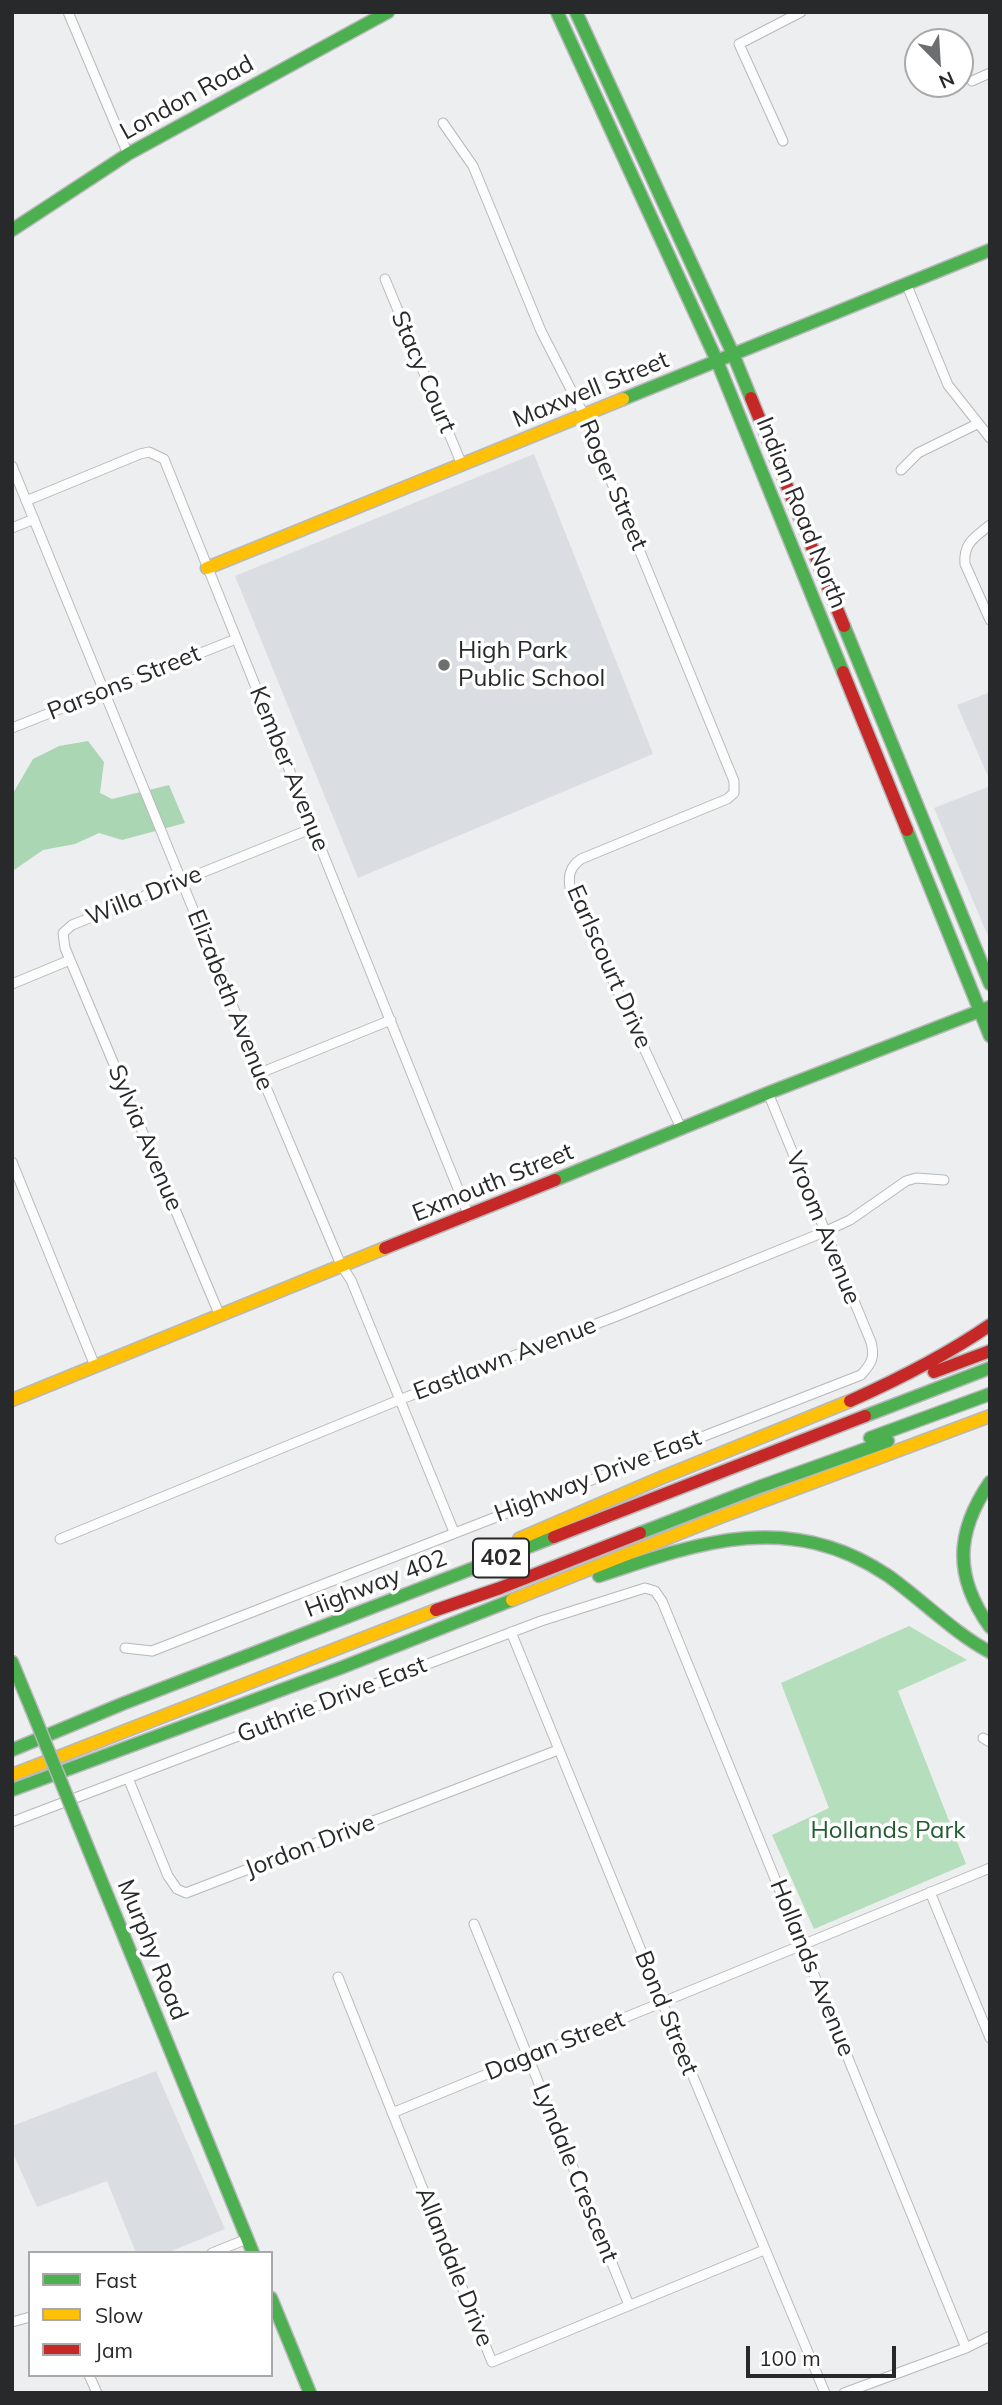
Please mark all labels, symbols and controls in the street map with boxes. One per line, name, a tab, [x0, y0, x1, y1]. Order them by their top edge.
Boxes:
north arrow	[904, 28, 974, 98]
street label: London Road	[115, 50, 259, 146]
text: N	[935, 66, 958, 94]
street label: Stacy Court	[384, 307, 462, 437]
street label: Maxwell Street	[509, 346, 673, 434]
street label: Indian Road North	[750, 413, 852, 613]
street label: Roger Street	[573, 415, 653, 555]
place label: High Park Public School	[458, 637, 605, 693]
street label: Parsons Street	[43, 639, 205, 727]
marker: High Park Public School	[436, 657, 452, 673]
street label: Kember Avenue	[243, 682, 335, 856]
street label: Willa Drive	[82, 860, 206, 932]
street label: Earlscourt Drive	[560, 881, 658, 1053]
street label: Elizabeth Avenue	[181, 906, 279, 1094]
street label: Sylvia Avenue	[101, 1061, 189, 1215]
street label: Exmouth Street	[408, 1138, 578, 1228]
street label: Vroom Avenue	[779, 1147, 867, 1309]
street label: Eastlawn Avenue	[410, 1311, 600, 1407]
street label: Highway Drive East	[491, 1423, 705, 1529]
road number: 402	[473, 1539, 529, 1578]
street label: Highway 402	[301, 1544, 451, 1624]
street label: Guthrie Drive East	[233, 1651, 431, 1749]
street label: Jordon Drive	[241, 1808, 379, 1884]
park label: Hollands Park	[810, 1817, 966, 1845]
street label: Murphy Road	[111, 1875, 193, 2025]
street label: Hollands Avenue	[763, 1875, 861, 2061]
street label: Bond Street	[628, 1947, 704, 2079]
street label: Dagan Street	[481, 2005, 629, 2087]
street label: Lyndale Crescent	[526, 2080, 624, 2266]
street label: Allandale Drive	[409, 2183, 499, 2351]
legend	[28, 2251, 273, 2377]
text: Fast	[95, 2267, 137, 2293]
text: Slow	[95, 2302, 143, 2328]
scale bar	[750, 2332, 900, 2376]
text: Jam	[95, 2337, 133, 2363]
text: 100 m	[759, 2345, 821, 2371]

